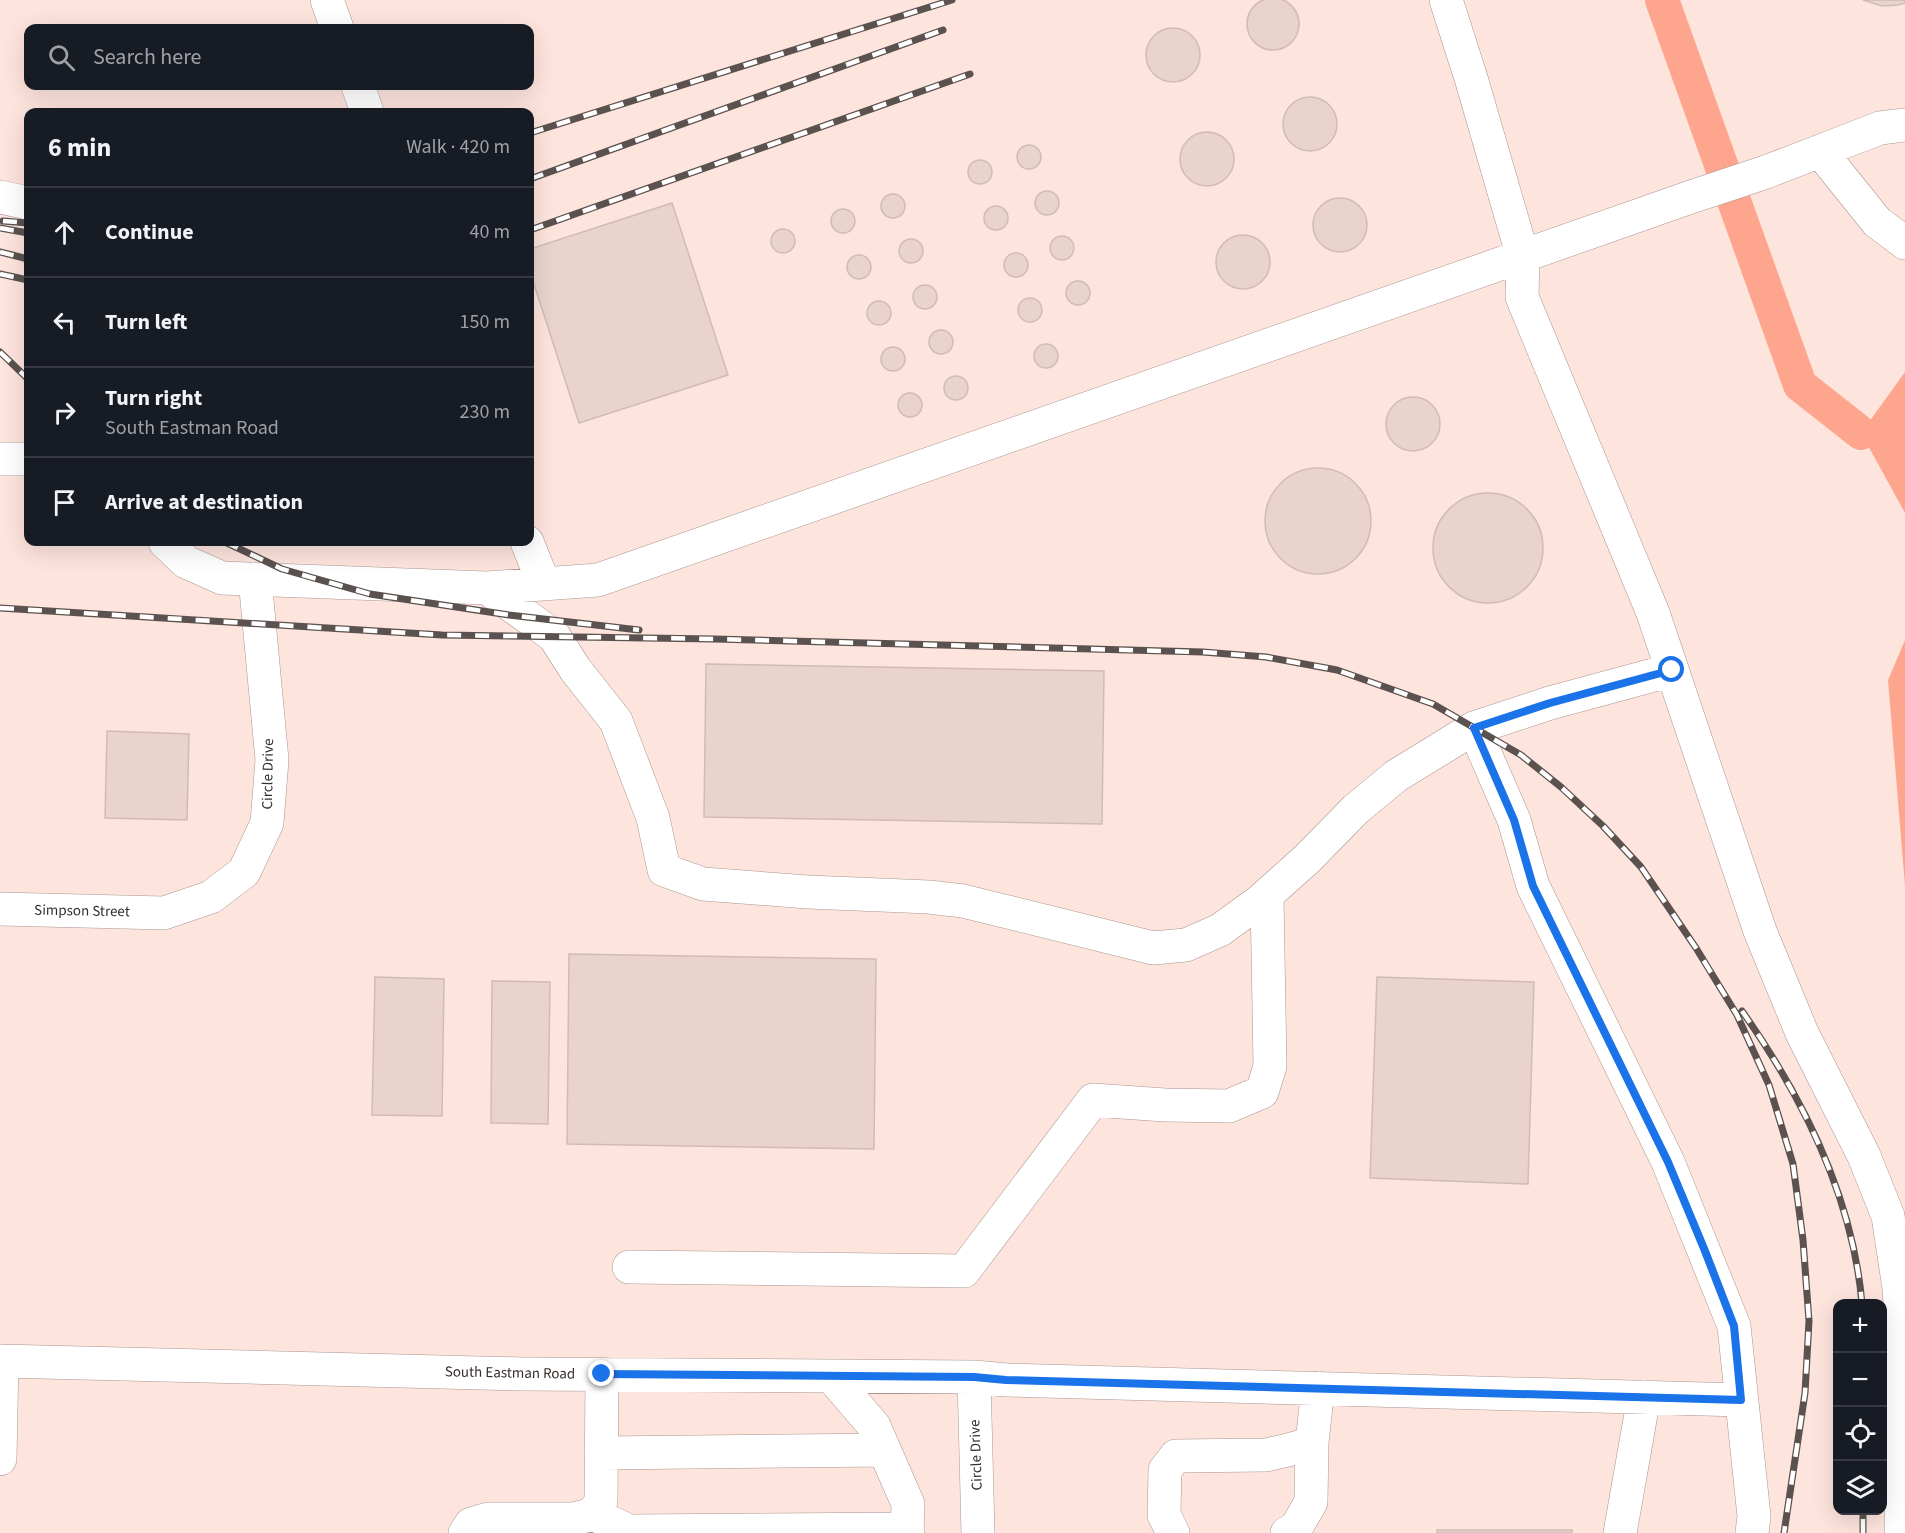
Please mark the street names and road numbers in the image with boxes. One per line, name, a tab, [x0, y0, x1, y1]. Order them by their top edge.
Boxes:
street label: Circle Drive	[257, 738, 279, 810]
street label: Simpson Street	[34, 900, 130, 922]
street label: South Eastman Road	[445, 1361, 575, 1385]
street label: Circle Drive	[964, 1419, 988, 1491]

